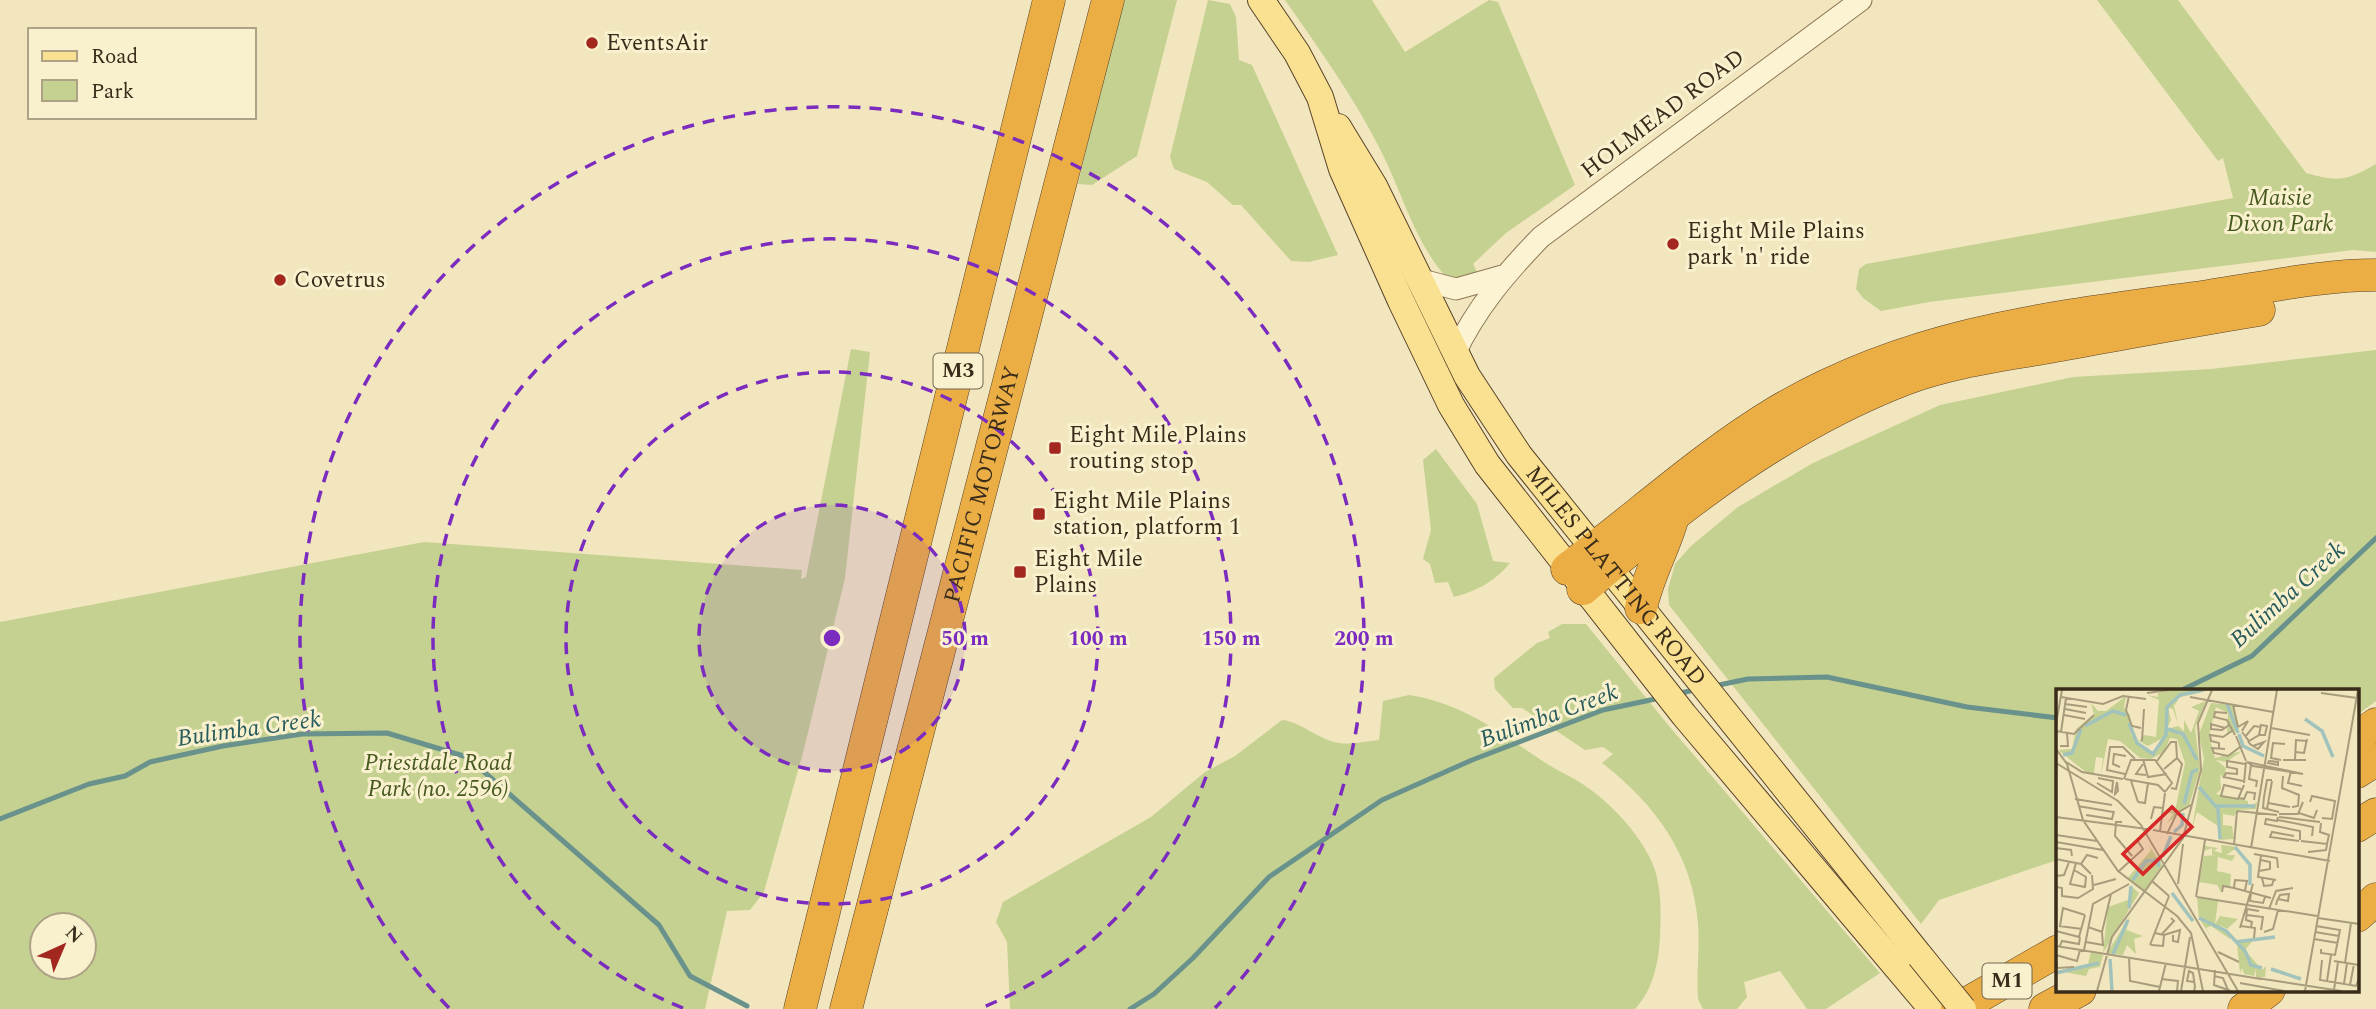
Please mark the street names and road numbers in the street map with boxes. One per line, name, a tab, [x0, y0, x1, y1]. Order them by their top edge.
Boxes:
street label: HOLMEAD ROAD	[1573, 41, 1753, 187]
road number: M3	[934, 354, 982, 388]
street label: PACIFIC MOTORWAY	[935, 362, 1030, 607]
street label: MILES PLATTING ROAD	[1516, 458, 1715, 694]
road number: M1	[1982, 964, 2032, 998]

